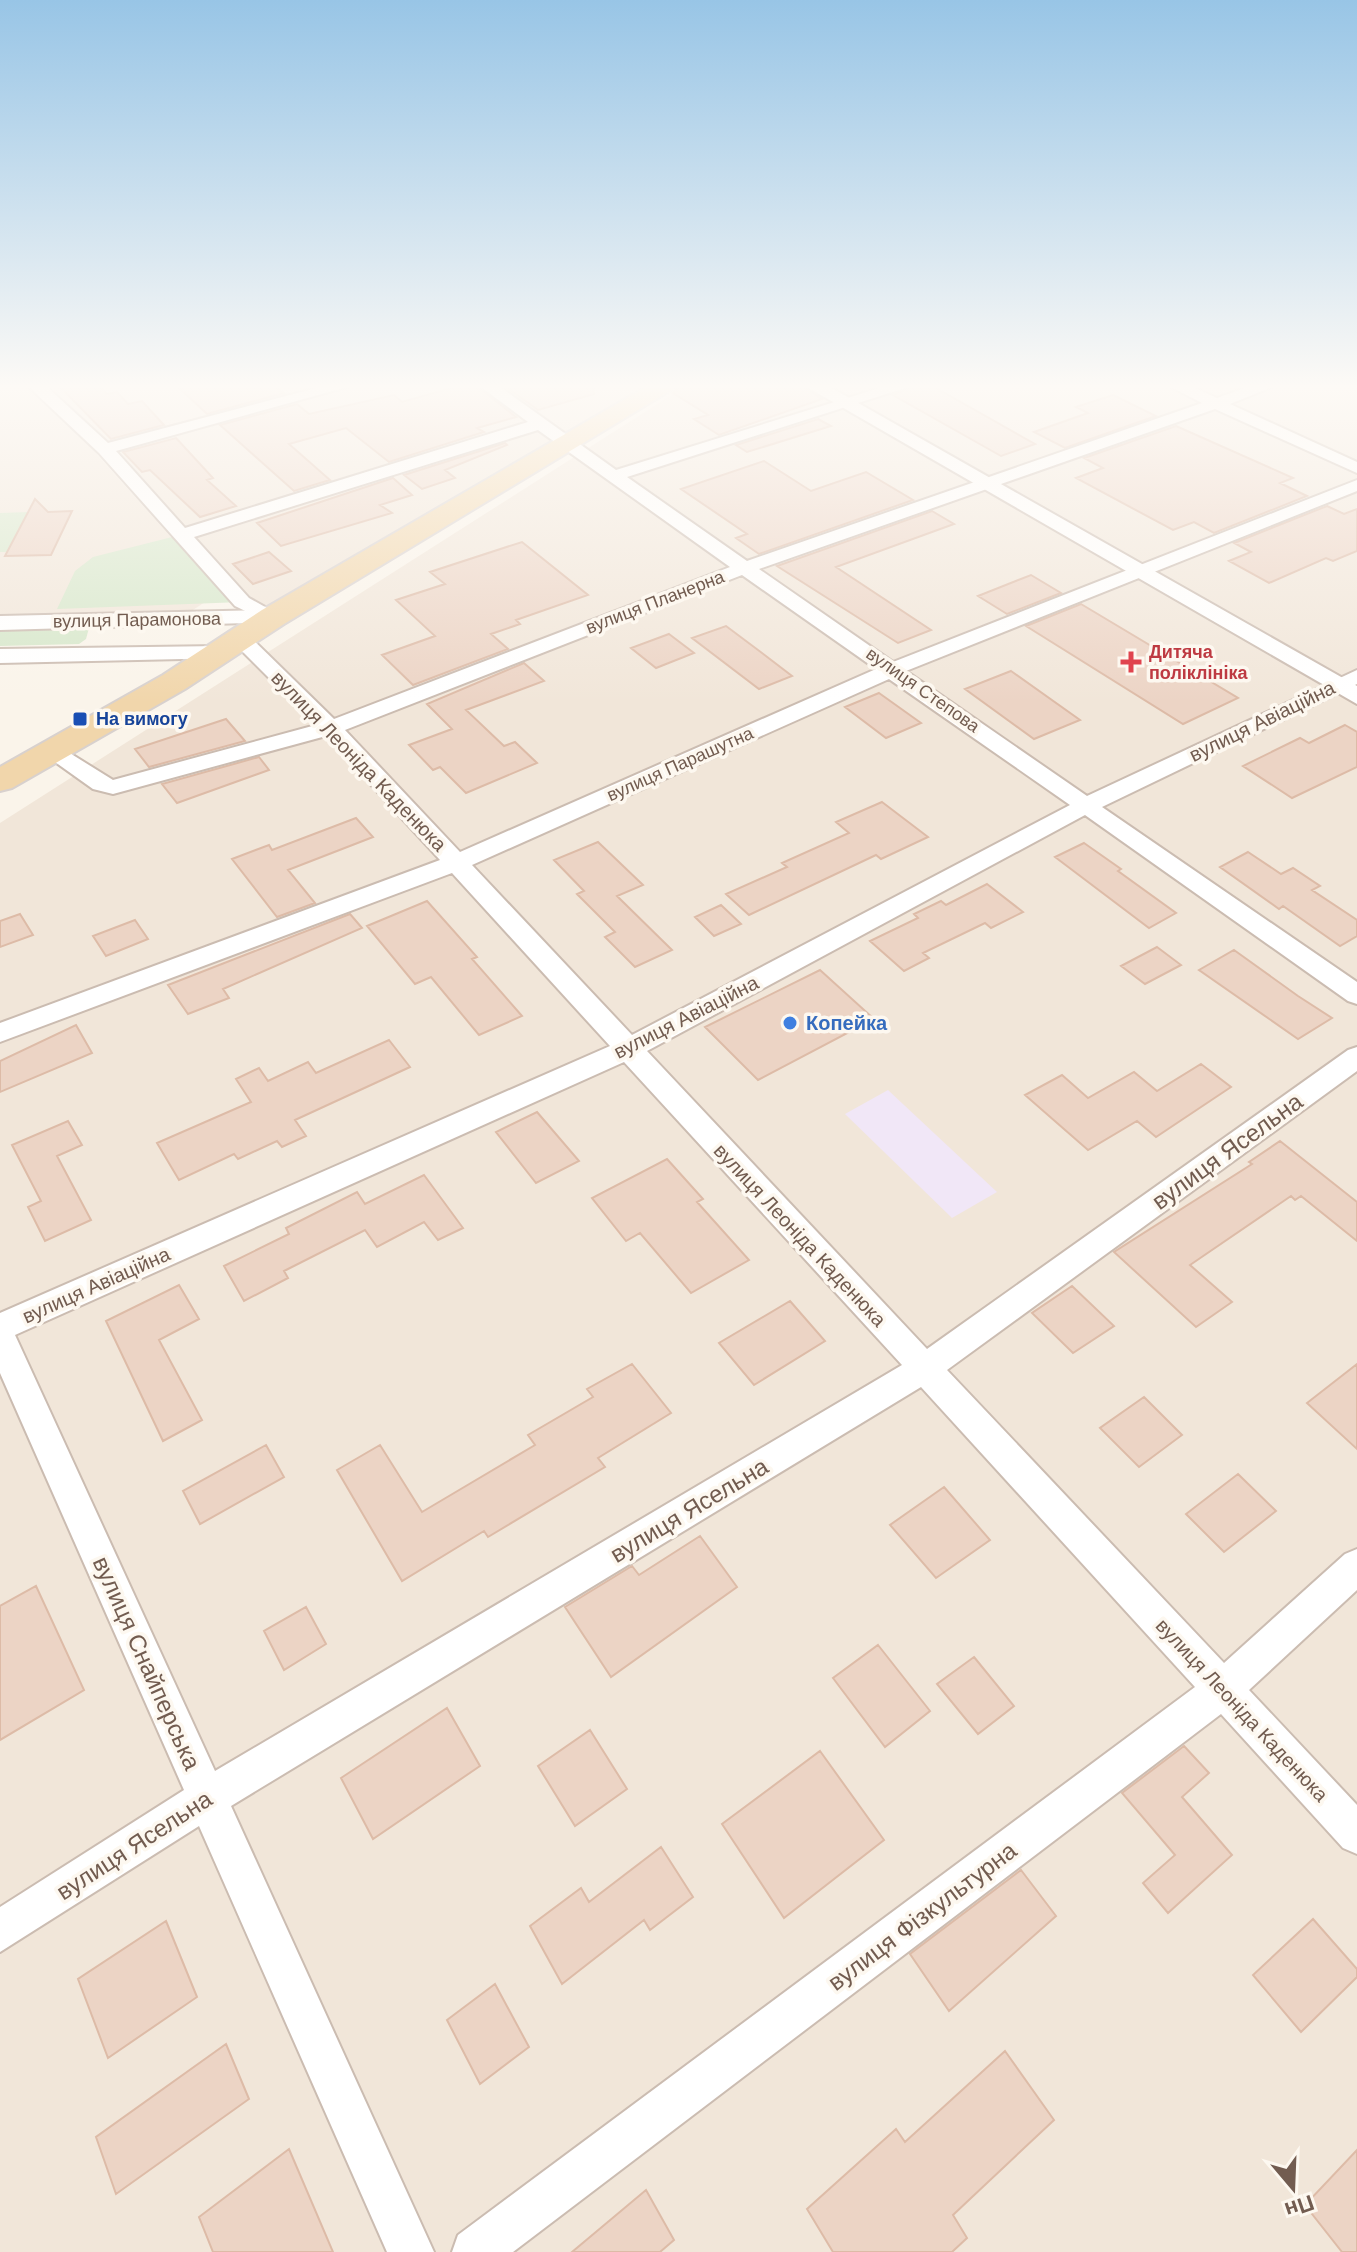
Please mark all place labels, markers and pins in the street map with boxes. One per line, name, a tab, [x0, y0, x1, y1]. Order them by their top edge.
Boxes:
place label: Дитяча поліклініка	[1149, 642, 1248, 683]
marker: Дитяча поліклініка	[1120, 651, 1142, 673]
place label: На вимогу	[96, 709, 188, 729]
marker: На вимогу	[71, 710, 89, 728]
place label: Копейка	[806, 1012, 888, 1034]
marker: Копейка	[781, 1014, 799, 1032]

